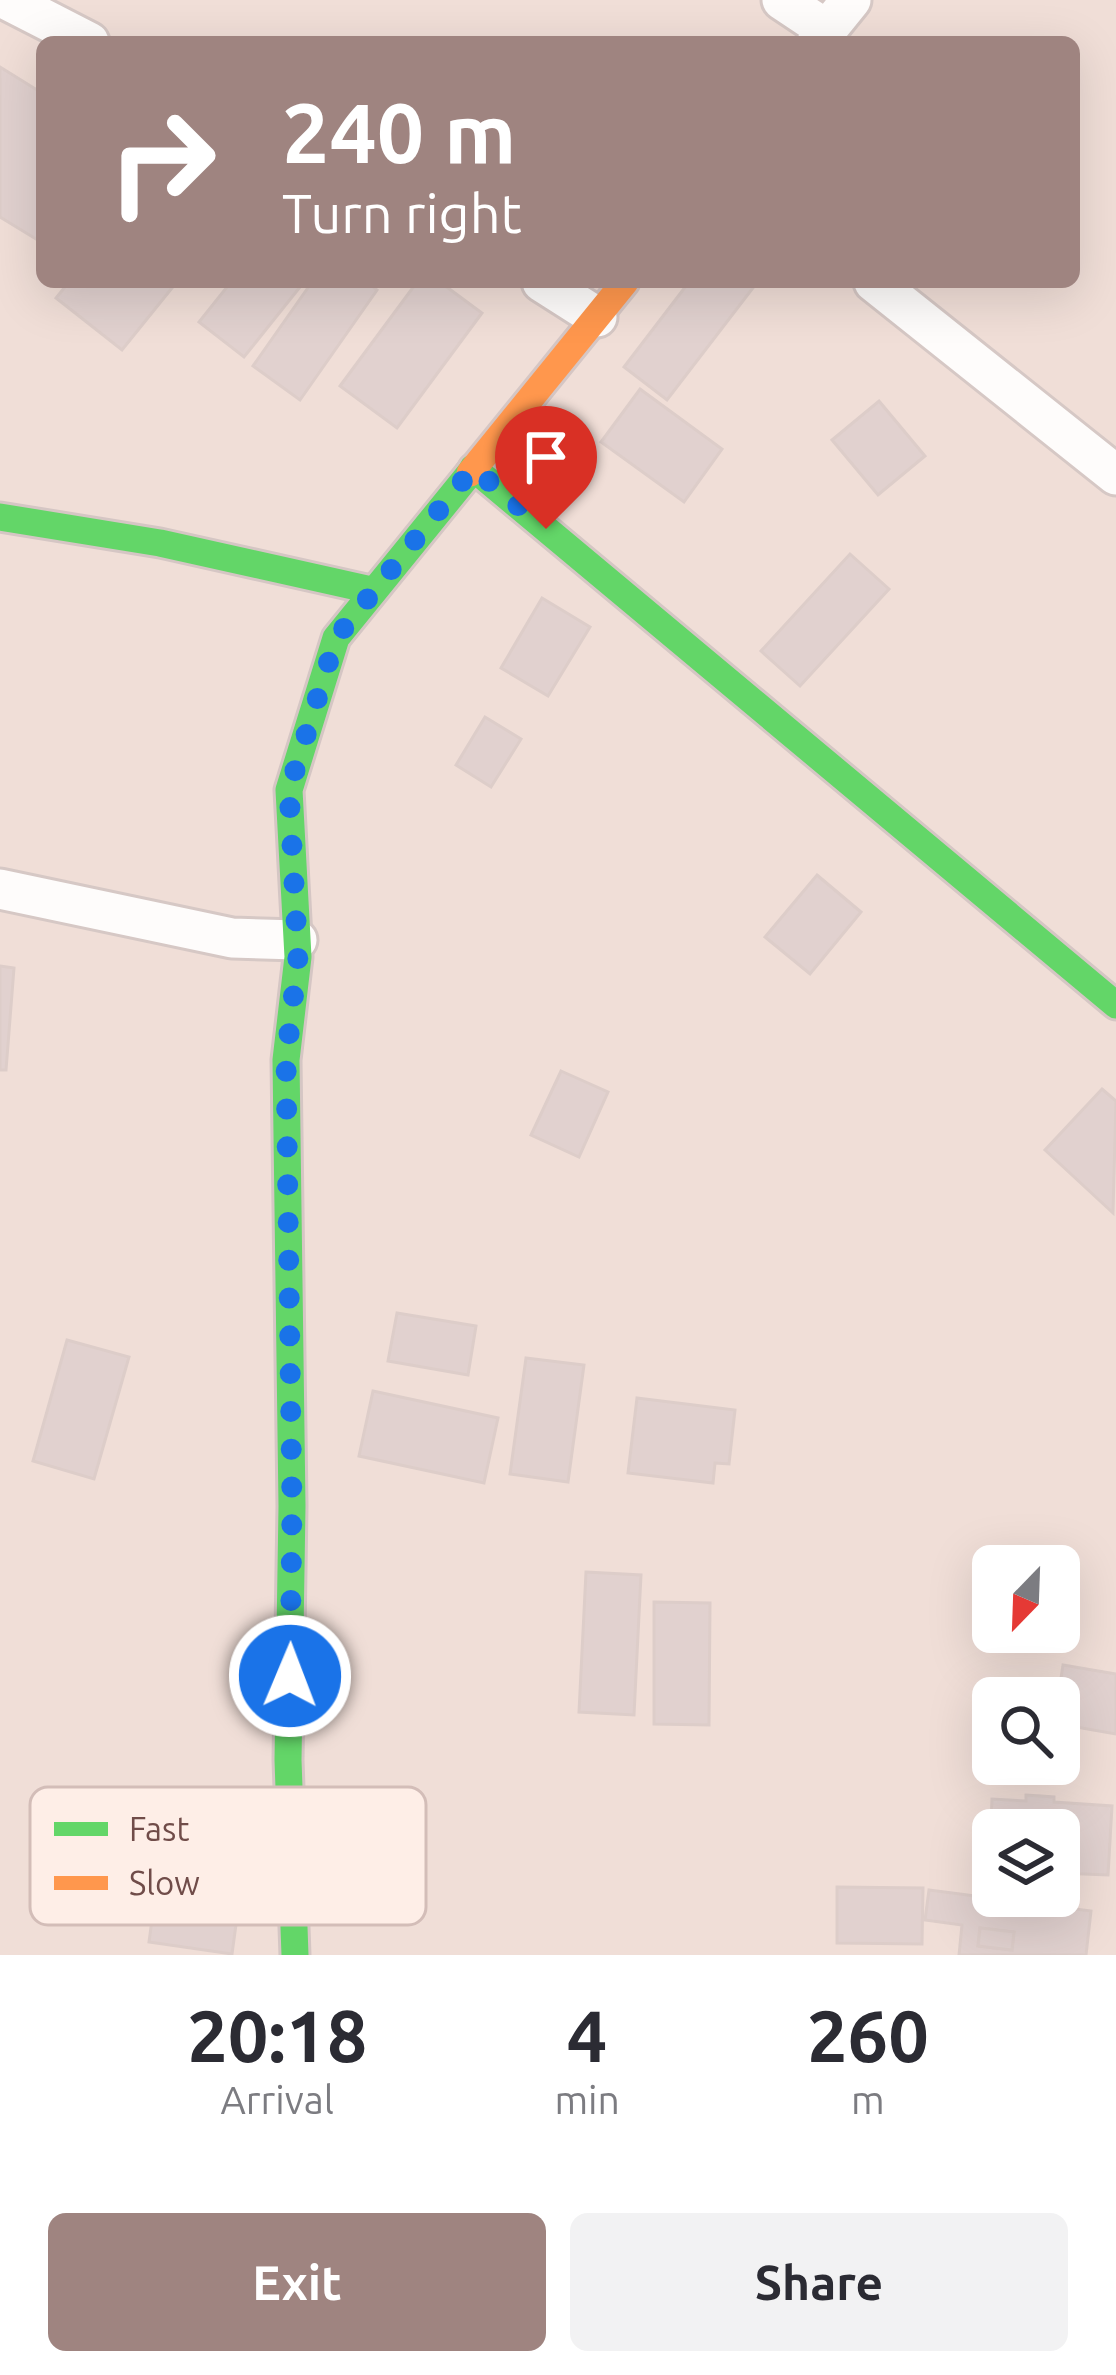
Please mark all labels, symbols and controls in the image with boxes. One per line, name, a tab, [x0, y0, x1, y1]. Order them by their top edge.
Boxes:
icon: right	[84, 84, 240, 240]
text: 240 m	[282, 85, 516, 179]
text: Turn right	[282, 183, 522, 243]
pin	[495, 406, 597, 529]
icon: arrive	[513, 424, 579, 490]
north arrow	[972, 1545, 1080, 1653]
map controls	[972, 1545, 1080, 1917]
position arrow	[227, 1613, 353, 1739]
button: search	[972, 1677, 1080, 1785]
legend	[30, 1787, 426, 1925]
button: layers	[972, 1809, 1080, 1917]
text: Fast	[129, 1810, 189, 1847]
text: Slow	[129, 1864, 200, 1901]
text: 20:18	[187, 1995, 367, 2076]
text: 4	[567, 1995, 607, 2076]
text: 260	[807, 1995, 929, 2076]
text: Arrival	[220, 2078, 334, 2121]
text: min	[554, 2078, 620, 2121]
text: m	[851, 2078, 885, 2121]
button: Exit	[48, 2213, 546, 2351]
button: Share	[570, 2213, 1068, 2351]

